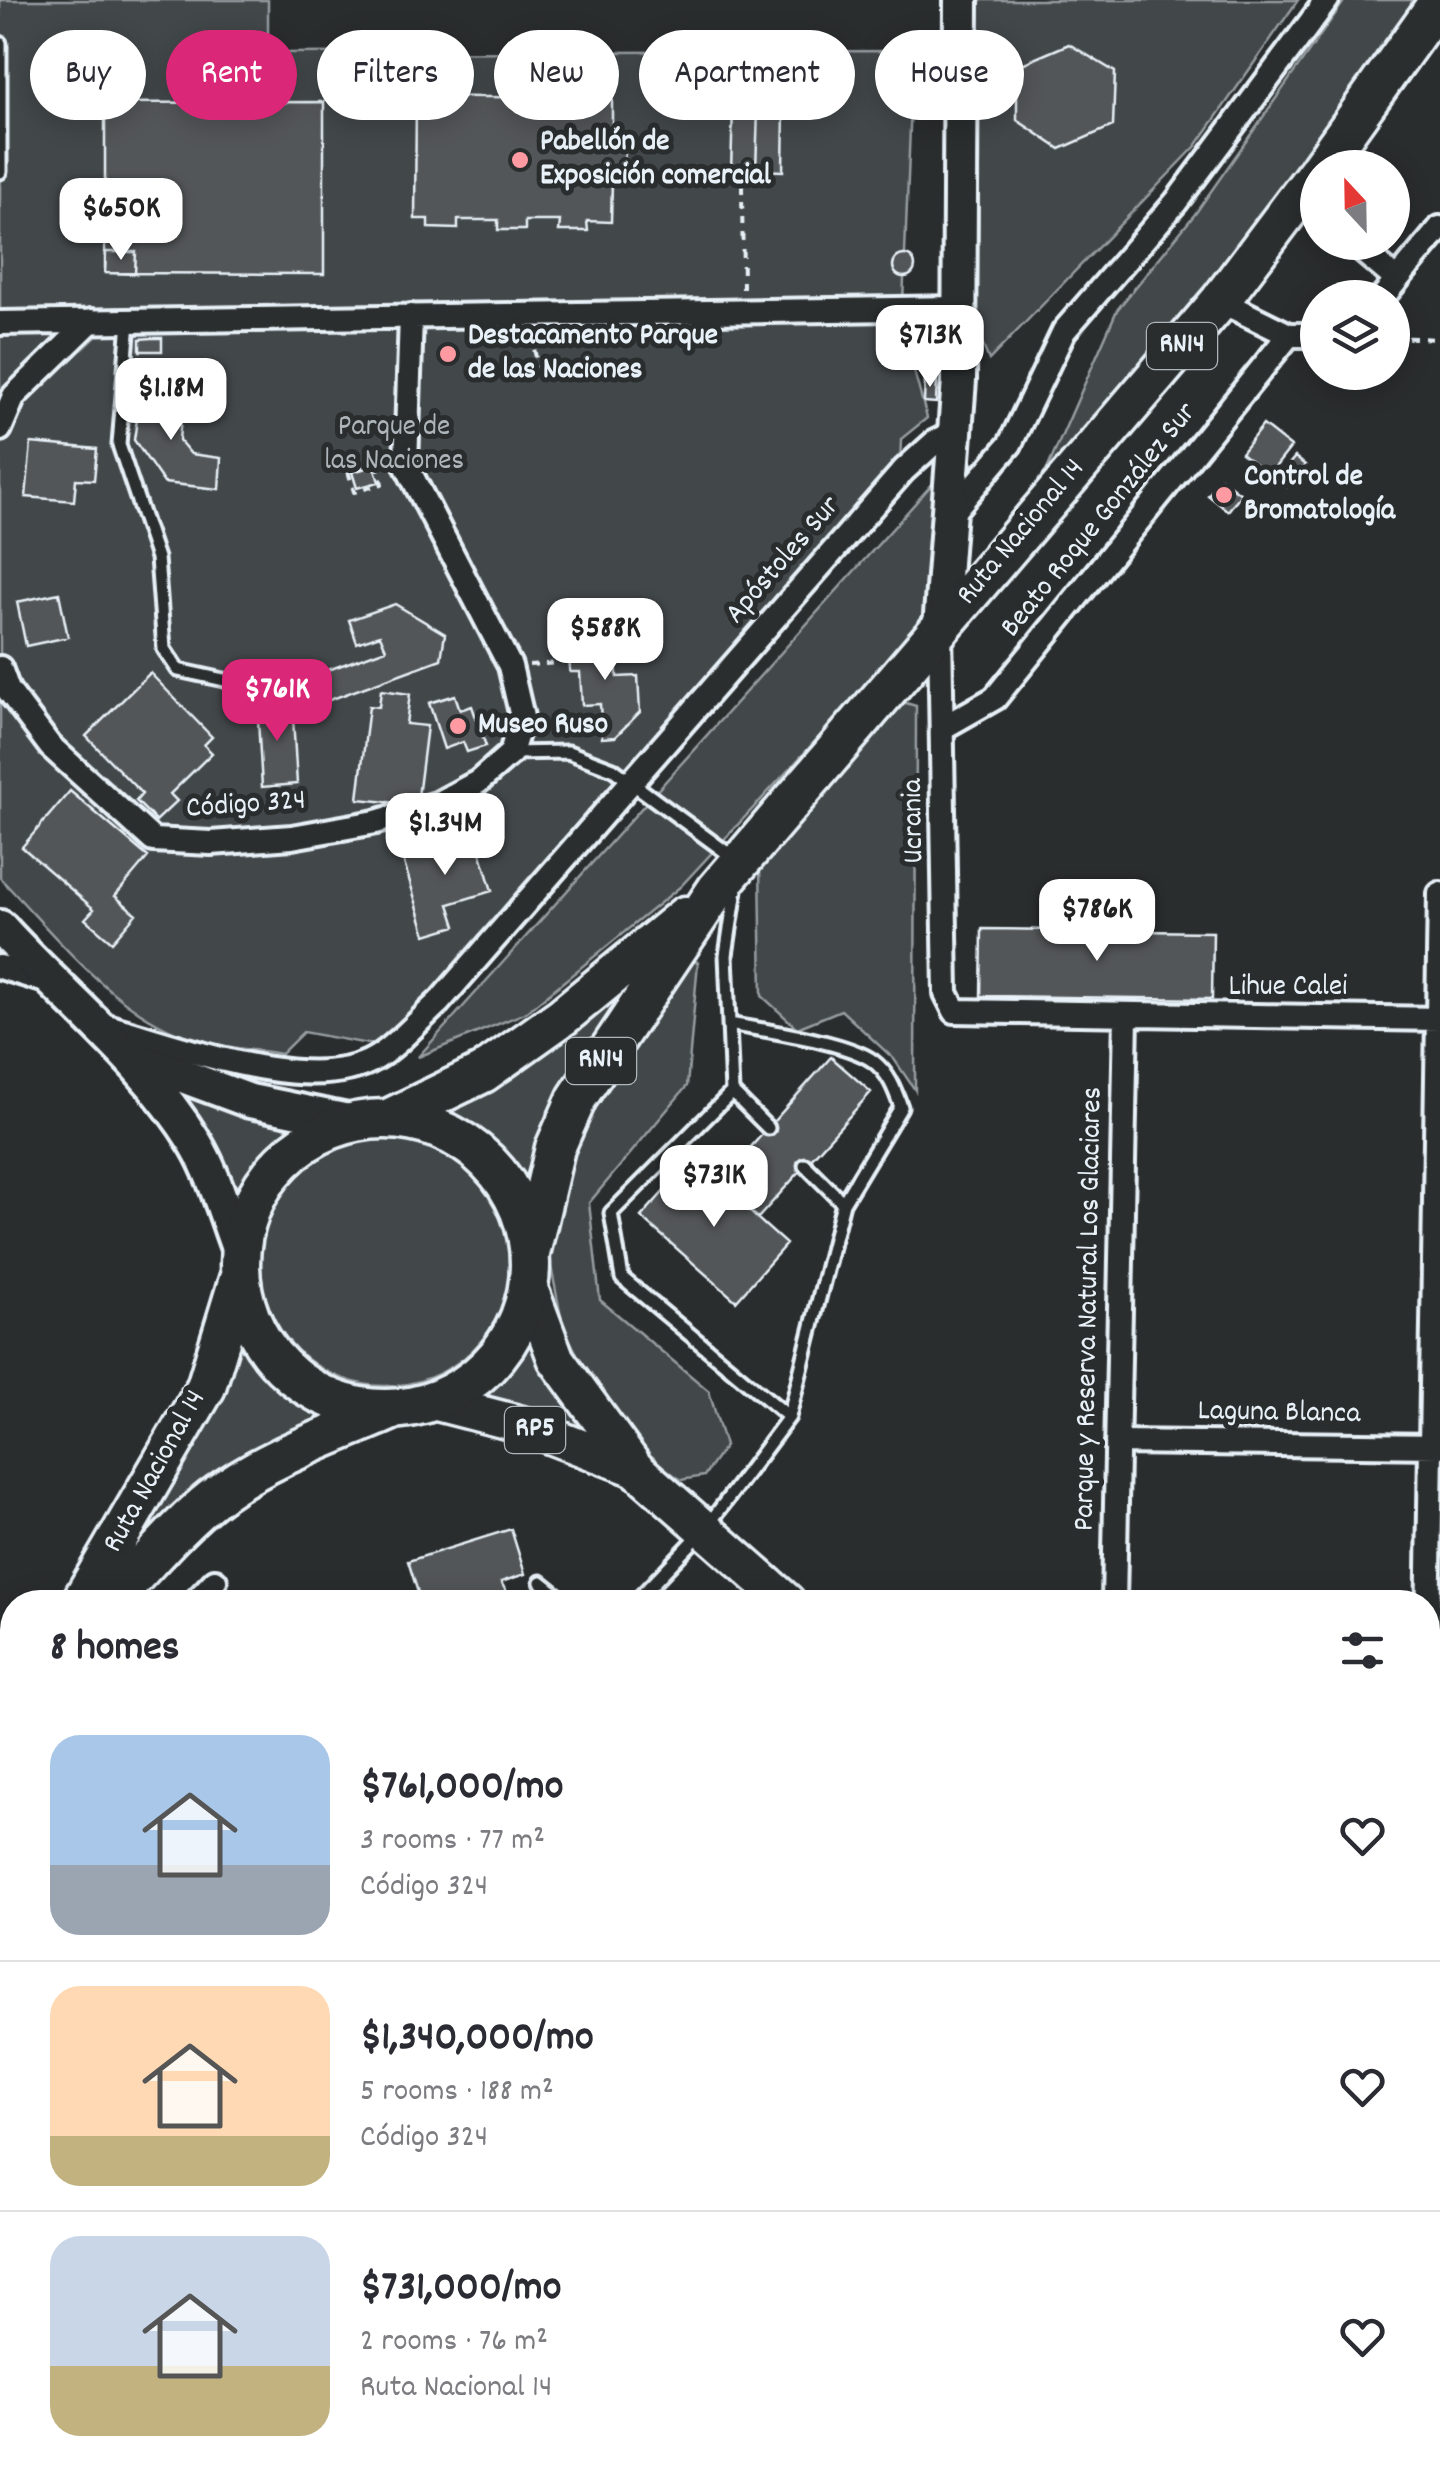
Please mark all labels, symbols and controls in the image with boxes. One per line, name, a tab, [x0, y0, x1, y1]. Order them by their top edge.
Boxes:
chip: Buy	[30, 30, 146, 120]
chip: Rent	[166, 30, 297, 120]
chip: Filters	[317, 30, 474, 120]
chip: New	[494, 30, 619, 120]
chip: Apartment	[639, 30, 855, 120]
chip: House	[875, 30, 1024, 120]
place label: Pabellón de Exposición comercial	[540, 122, 772, 199]
marker: Pabellón de Exposición comercial	[509, 149, 531, 171]
north arrow	[1300, 150, 1410, 260]
map controls	[1300, 150, 1410, 390]
pin: $650K	[51, 178, 191, 263]
text: $650K	[82, 187, 160, 233]
button: layers	[1300, 280, 1410, 390]
pin: $713K	[860, 305, 1000, 390]
text: $713K	[898, 314, 962, 360]
place label: Destacamento Parque de las Naciones	[468, 316, 718, 393]
road number: RN14	[1147, 323, 1217, 369]
marker: Destacamento Parque de las Naciones	[437, 343, 459, 365]
pin: $1.18M	[90, 358, 252, 443]
text: $1.18M	[137, 367, 205, 413]
street label: Beato Roque González Sur	[991, 394, 1209, 648]
park label: Parque de las Naciones	[324, 407, 464, 484]
street label: Ruta Nacional 14	[948, 450, 1096, 616]
place label: Control de Bromatología	[1244, 457, 1396, 534]
marker: Control de Bromatología	[1213, 484, 1235, 506]
street label: Apóstoles Sur	[716, 487, 852, 635]
pin: $588K	[535, 598, 675, 683]
text: $588K	[569, 607, 641, 653]
pin: $761K	[207, 659, 347, 744]
text: $761K	[244, 668, 310, 714]
place label: Museo Ruso	[478, 705, 608, 748]
marker: Museo Ruso	[447, 715, 469, 737]
street label: Ucrania	[893, 777, 937, 864]
street label: Código 324	[185, 780, 307, 832]
pin: $1.34M	[364, 793, 526, 878]
text: $1.34M	[408, 802, 482, 848]
pin: $786K	[1027, 879, 1167, 964]
text: $786K	[1061, 888, 1133, 934]
street label: Lihue Calei	[1228, 967, 1348, 1010]
road number: RN14	[566, 1038, 636, 1084]
street label: Parque y Reserva Natural Los Glaciares	[1065, 1086, 1115, 1532]
pin: $731K	[644, 1145, 784, 1230]
text: $731K	[682, 1154, 746, 1200]
street label: Ruta Nacional 14	[93, 1383, 219, 1561]
street label: Laguna Blanca	[1197, 1391, 1362, 1437]
road number: RP5	[505, 1407, 565, 1453]
text: 8 homes	[50, 1620, 179, 1680]
icon: filters	[1335, 1623, 1390, 1678]
text: $761,000/mo	[360, 1759, 563, 1819]
icon: home	[130, 1775, 250, 1895]
icon: heart	[1335, 1808, 1390, 1863]
text: 3 rooms · 77 m²	[360, 1819, 545, 1865]
text: Código 324	[360, 1865, 488, 1911]
text: $1,340,000/mo	[360, 2010, 594, 2070]
icon: home	[130, 2026, 250, 2146]
icon: heart	[1335, 2059, 1390, 2114]
text: 5 rooms · 188 m²	[360, 2070, 554, 2116]
text: Código 324	[360, 2116, 488, 2162]
text: $731,000/mo	[360, 2260, 561, 2320]
icon: home	[130, 2276, 250, 2396]
icon: heart	[1335, 2309, 1390, 2364]
text: 2 rooms · 76 m²	[360, 2320, 548, 2366]
text: Ruta Nacional 14	[360, 2366, 552, 2412]

